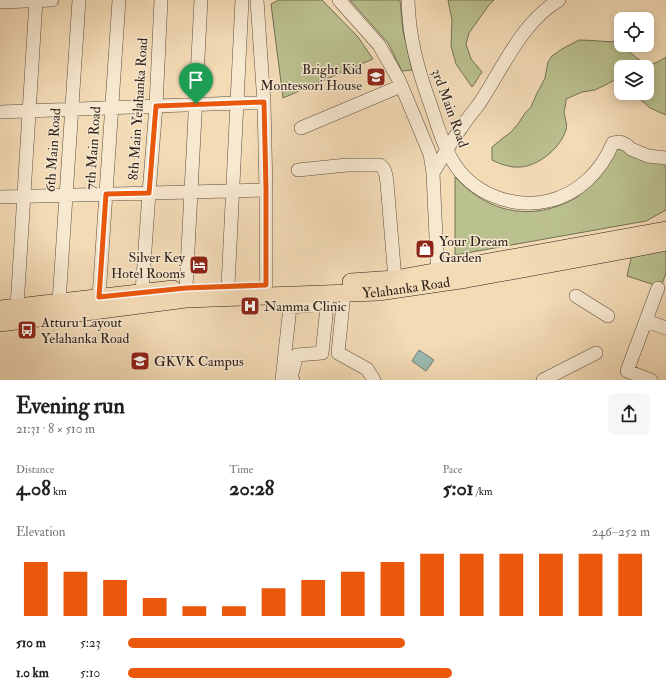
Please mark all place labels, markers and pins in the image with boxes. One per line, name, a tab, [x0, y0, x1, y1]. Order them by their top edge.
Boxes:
place label: Bright Kid Montessori House	[260, 61, 362, 94]
pin	[179, 63, 213, 104]
school or university icon: Bright Kid Montessori House	[365, 66, 387, 88]
place label: Your Dream Garden	[439, 233, 509, 266]
shop icon: Your Dream Garden	[414, 238, 436, 260]
place label: Silver Key Hotel Rooms	[111, 249, 186, 282]
hotel icon: Silver Key Hotel Rooms	[188, 254, 210, 276]
hospital icon: Namma Clinic	[239, 295, 261, 317]
place label: Namma Clinic	[264, 298, 347, 315]
place label: Atturu Layout Yelahanka Road	[40, 314, 129, 347]
bus stop icon: Atturu Layout Yelahanka Road	[16, 319, 38, 341]
school or university icon: GKVK Campus	[129, 350, 151, 372]
place label: GKVK Campus	[154, 353, 244, 371]

